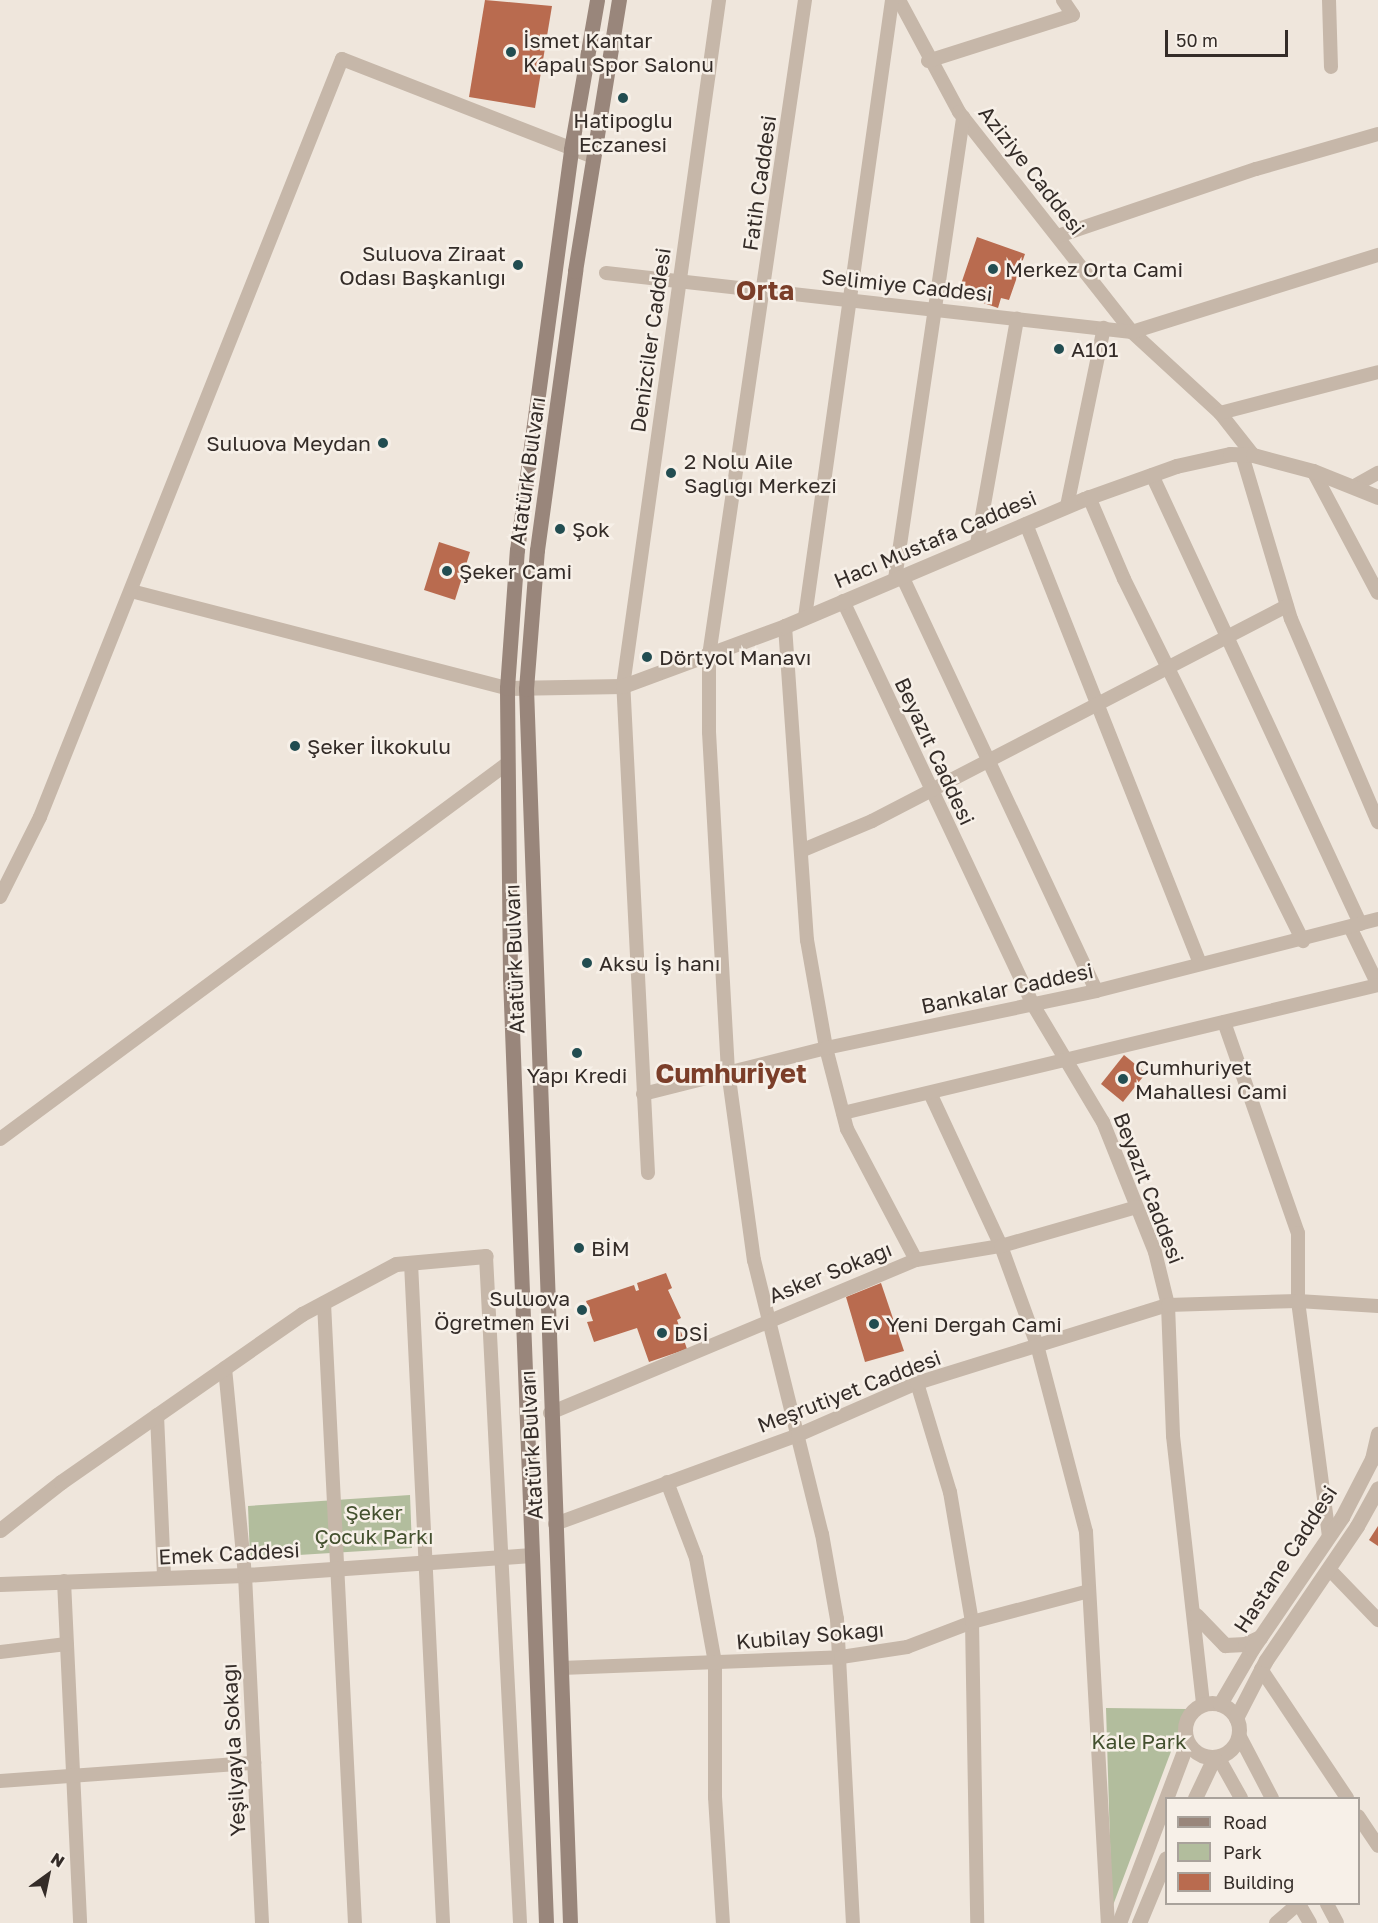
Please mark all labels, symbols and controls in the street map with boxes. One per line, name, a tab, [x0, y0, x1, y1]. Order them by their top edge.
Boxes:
scale bar	[1168, 18, 1291, 56]
place label: İsmet Kantar Kapalı Spor Salonu	[523, 27, 714, 77]
text: 50 m	[1176, 29, 1218, 51]
marker: İsmet Kantar Kapalı Spor Salonu	[504, 45, 518, 59]
marker: Hatipoğlu Eczanesi	[616, 91, 630, 105]
street label: Aziziye Caddesi	[974, 101, 1090, 239]
place label: Hatipoğlu Eczanesi	[573, 107, 673, 157]
street label: Fatih Caddesi	[737, 113, 781, 253]
place label: Suluova Ziraat Odası Başkanlığı	[339, 240, 506, 290]
street label: Denizciler Caddesi	[625, 246, 675, 434]
place label: Merkez Orta Cami	[1005, 256, 1183, 282]
marker: Suluova Ziraat Odası Başkanlığı	[511, 258, 525, 272]
marker: Merkez Orta Cami	[986, 262, 1000, 276]
street label: Selimiye Caddesi	[820, 263, 994, 307]
district label: Orta	[736, 275, 794, 307]
place label: A101	[1071, 336, 1118, 362]
marker: A101	[1052, 342, 1066, 356]
street label: Atatürk Bulvarı	[504, 395, 550, 547]
place label: Suluova Meydan	[206, 430, 371, 456]
marker: Suluova Meydan	[376, 436, 390, 450]
place label: 2 Nolu Aile Sağlığı Merkezi	[684, 448, 837, 498]
marker: 2 Nolu Aile Sağlığı Merkezi	[662, 464, 680, 482]
street label: Hacı Mustafa Caddesi	[830, 485, 1040, 593]
place label: Şok	[572, 516, 610, 542]
marker: Şok	[553, 522, 567, 536]
place label: Şeker Cami	[459, 558, 572, 584]
marker: Şeker Cami	[440, 564, 454, 578]
place label: Dörtyol Manavı	[659, 644, 811, 670]
marker: Dörtyol Manavı	[640, 650, 654, 664]
street label: Beyazıt Caddesi	[890, 673, 980, 829]
place label: Şeker İlkokulu	[307, 733, 451, 759]
marker: Şeker İlkokulu	[288, 739, 302, 753]
street label: Atatürk Bulvarı	[499, 884, 529, 1034]
place label: Aksu İş hanı	[599, 950, 720, 976]
marker: Aksu İş hanı	[580, 956, 594, 970]
street label: Bankalar Caddesi	[919, 957, 1095, 1019]
marker: Yapı Kredi	[570, 1046, 584, 1060]
place label: Cumhuriyet Mahallesi Cami	[1135, 1054, 1287, 1104]
district label: Cumhuriyet	[655, 1058, 807, 1090]
place label: Yapı Kredi	[527, 1062, 627, 1088]
marker: Cumhuriyet Mahallesi Cami	[1116, 1072, 1130, 1086]
street label: Beyazıt Caddesi	[1109, 1109, 1189, 1267]
place label: BİM	[591, 1235, 630, 1261]
street label: Asker Sokağı	[765, 1236, 895, 1308]
marker: BİM	[572, 1241, 586, 1255]
place label: Suluova Öğretmen Evi	[434, 1285, 570, 1335]
marker: Suluova Öğretmen Evi	[575, 1303, 589, 1317]
place label: Yeni Dergah Cami	[886, 1311, 1062, 1337]
marker: Yeni Dergah Cami	[867, 1317, 881, 1331]
place label: DSİ	[674, 1320, 709, 1346]
marker: DSİ	[655, 1326, 669, 1340]
street label: Meşrutiyet Caddesi	[754, 1344, 944, 1438]
street label: Atatürk Bulvarı	[515, 1370, 547, 1520]
street label: Hastane Caddesi	[1228, 1481, 1342, 1637]
park label: Şeker Çocuk Parkı	[314, 1499, 434, 1549]
street label: Emek Caddesi	[158, 1537, 300, 1569]
street label: Kubilay Sokağı	[735, 1616, 885, 1654]
street label: Yeşilyayla Sokağı	[216, 1663, 250, 1837]
park label: Kale Park	[1091, 1728, 1187, 1754]
legend	[1165, 1797, 1360, 1905]
text: Road	[1223, 1811, 1267, 1833]
text: Park	[1223, 1841, 1262, 1863]
north arrow	[18, 1845, 78, 1905]
text: N	[47, 1848, 68, 1872]
text: Building	[1223, 1871, 1294, 1893]

